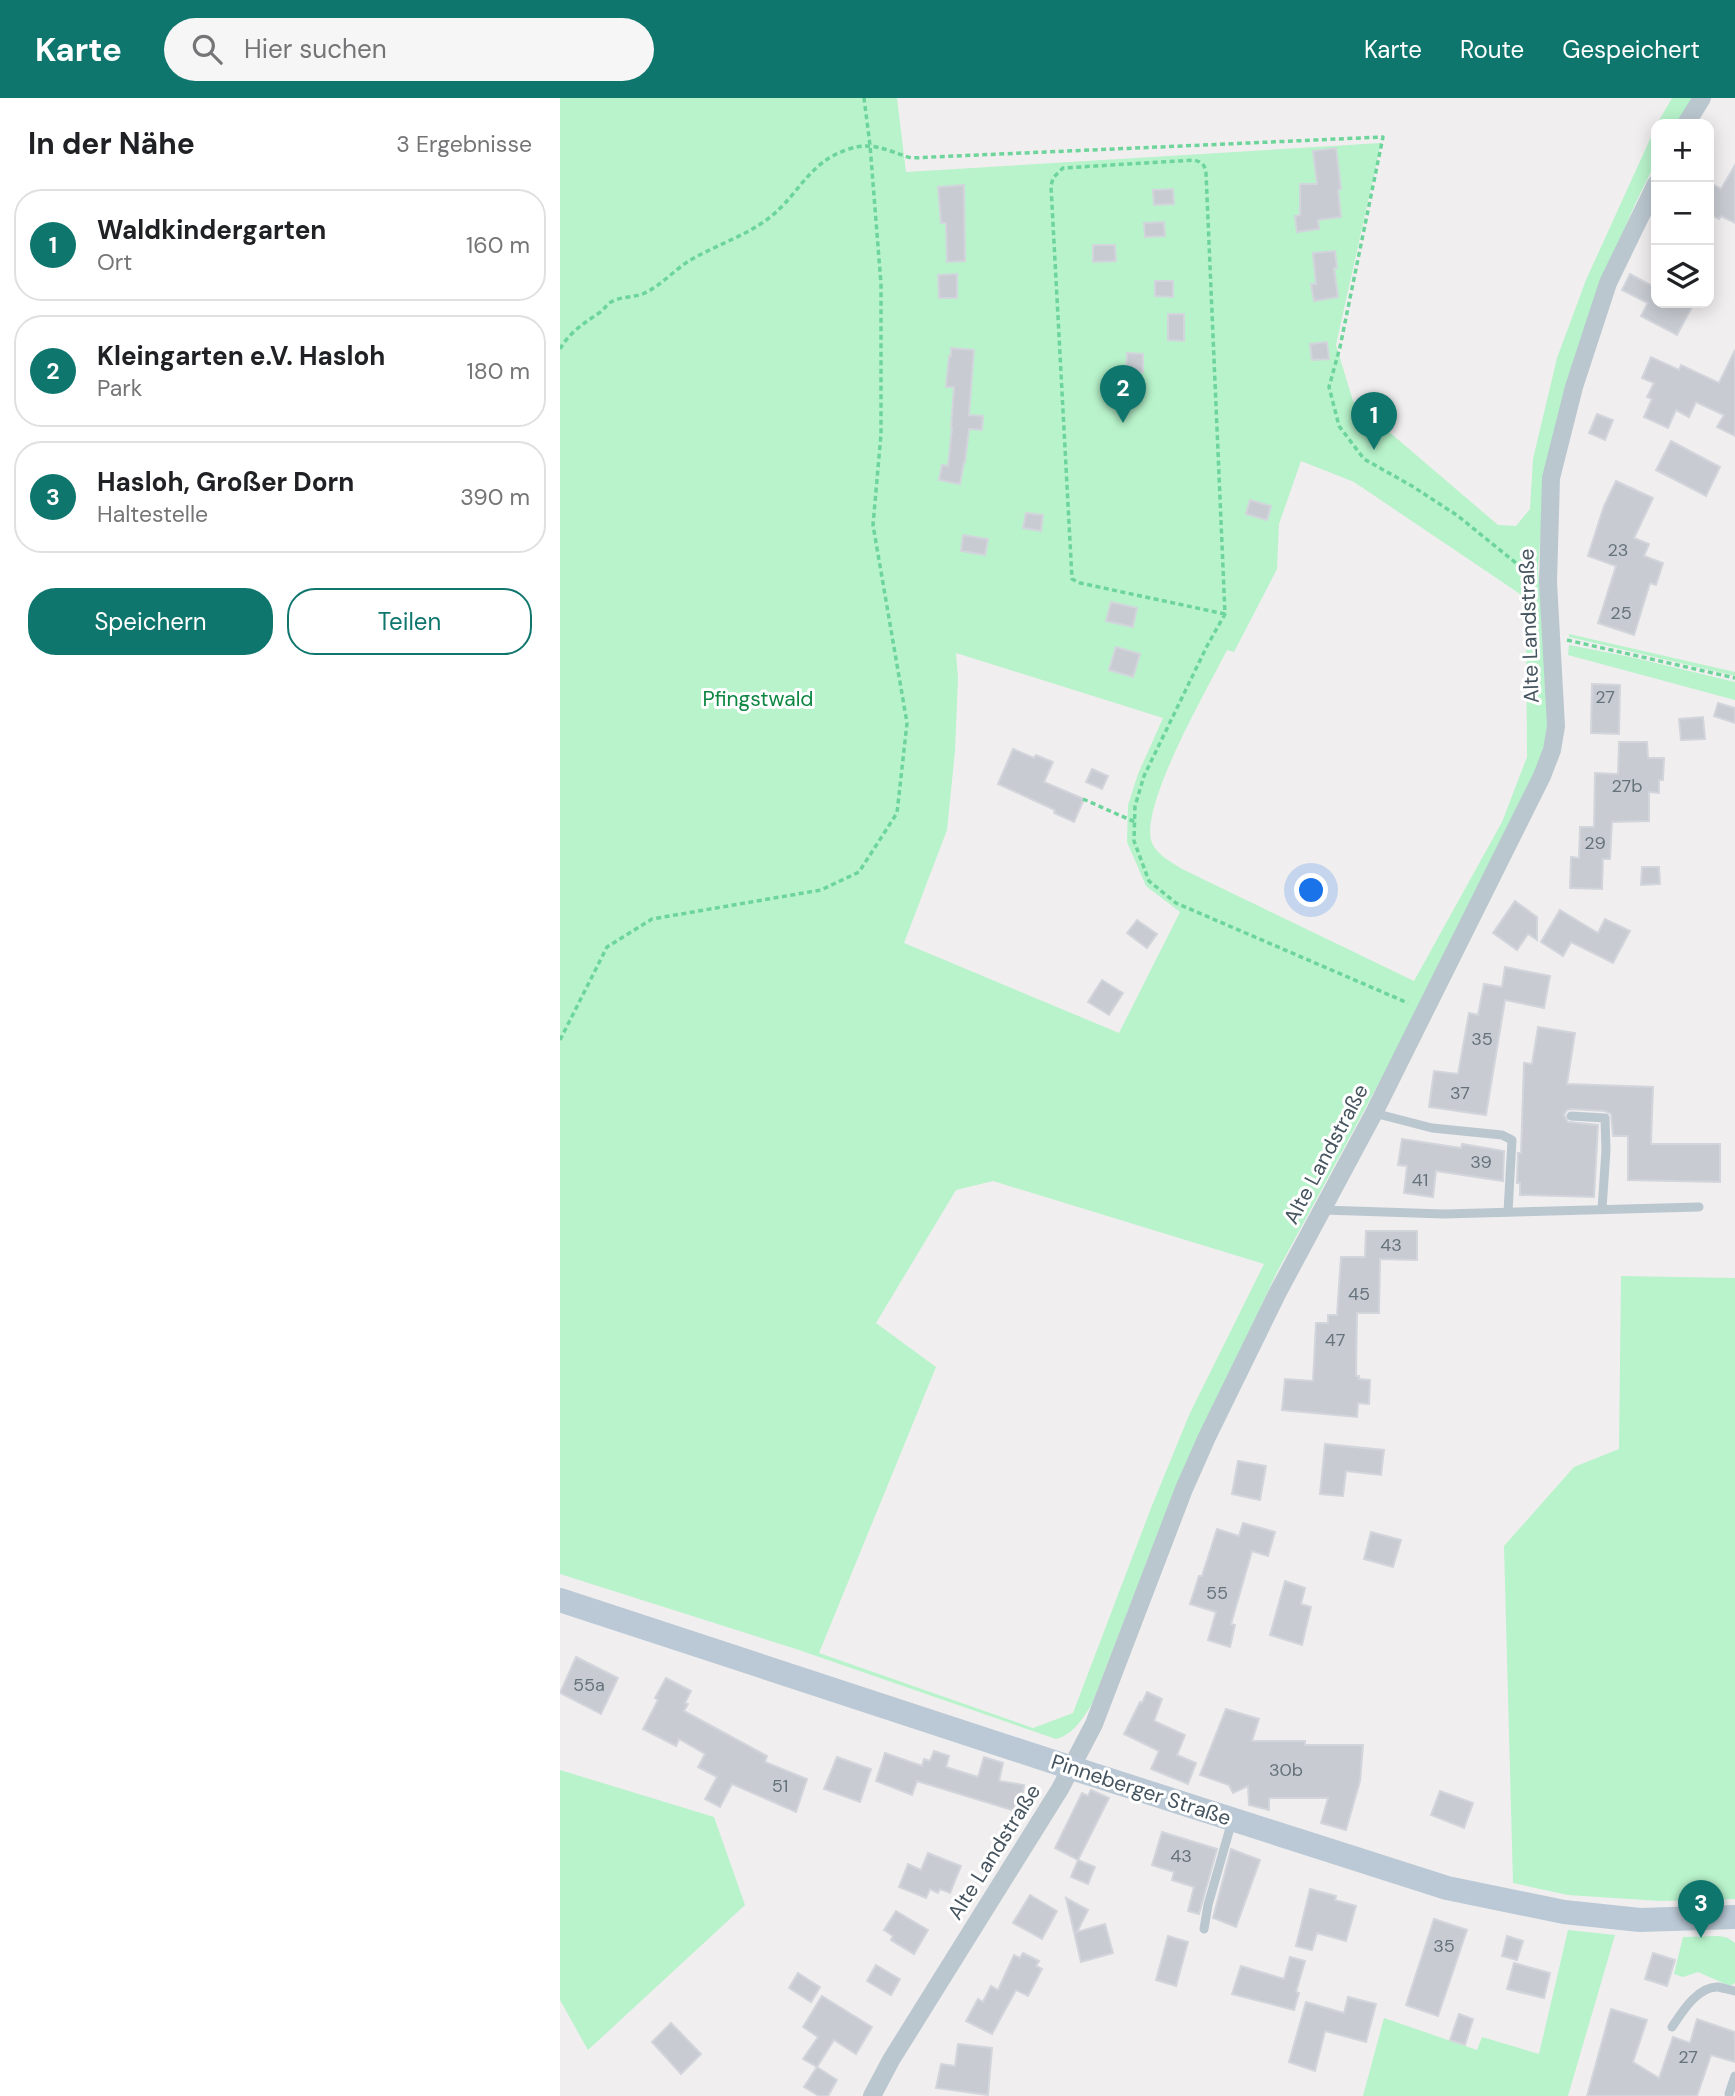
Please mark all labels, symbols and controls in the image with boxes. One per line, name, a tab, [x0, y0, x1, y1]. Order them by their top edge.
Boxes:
search box	[164, 18, 654, 81]
text: Karte	[35, 28, 122, 71]
icon: search	[188, 30, 226, 68]
text: Hier suchen	[244, 32, 387, 66]
text: Karte	[1364, 34, 1422, 65]
text: Route	[1460, 34, 1524, 65]
text: Gespeichert	[1562, 34, 1700, 65]
map controls	[1651, 119, 1714, 308]
button: +	[1651, 119, 1714, 182]
text: In der Nähe	[28, 124, 195, 163]
text: 3 Ergebnisse	[396, 129, 532, 159]
button: −	[1651, 182, 1714, 245]
text: Waldkindergarten	[97, 213, 326, 247]
text: 1	[49, 230, 57, 260]
text: 160 m	[466, 230, 530, 260]
button: layers	[1651, 245, 1714, 308]
text: Ort	[97, 247, 132, 277]
text: Kleingarten e.V. Hasloh	[97, 339, 385, 373]
text: 2	[46, 356, 60, 386]
text: 180 m	[466, 356, 530, 386]
pin: 2	[1100, 365, 1146, 423]
text: Park	[97, 373, 142, 403]
pin: 1	[1351, 392, 1397, 450]
text: Hasloh, Großer Dorn	[97, 465, 354, 499]
text: 3	[46, 482, 60, 512]
text: 390 m	[460, 482, 530, 512]
text: Haltestelle	[97, 499, 208, 529]
house number: 23	[1607, 538, 1629, 562]
street label: Alte Landstraße	[1512, 548, 1546, 704]
button: Speichern	[28, 588, 273, 655]
button: Teilen	[287, 588, 532, 655]
house number: 25	[1610, 601, 1632, 625]
park label: Pfingstwald	[702, 685, 814, 713]
house number: 27	[1595, 685, 1615, 709]
house number: 27b	[1612, 774, 1642, 798]
house number: 29	[1584, 831, 1606, 855]
your location	[1294, 873, 1328, 907]
house number: 35	[1471, 1027, 1493, 1051]
street label: Alte Landstraße	[1277, 1079, 1375, 1229]
house number: 37	[1450, 1081, 1470, 1105]
house number: 39	[1470, 1150, 1492, 1174]
house number: 41	[1412, 1168, 1428, 1192]
house number: 43	[1380, 1233, 1402, 1257]
house number: 45	[1348, 1282, 1370, 1306]
house number: 47	[1325, 1328, 1345, 1352]
house number: 55	[1206, 1581, 1228, 1605]
house number: 55a	[573, 1673, 605, 1697]
street label: Pinneberger Straße	[1047, 1748, 1235, 1832]
house number: 30b	[1269, 1758, 1303, 1782]
house number: 51	[772, 1774, 788, 1798]
street label: Alte Landstraße	[941, 1779, 1047, 1925]
house number: 43	[1170, 1844, 1192, 1868]
pin: 3	[1678, 1880, 1724, 1938]
house number: 35	[1433, 1934, 1455, 1958]
house number: 27	[1678, 2045, 1698, 2069]

